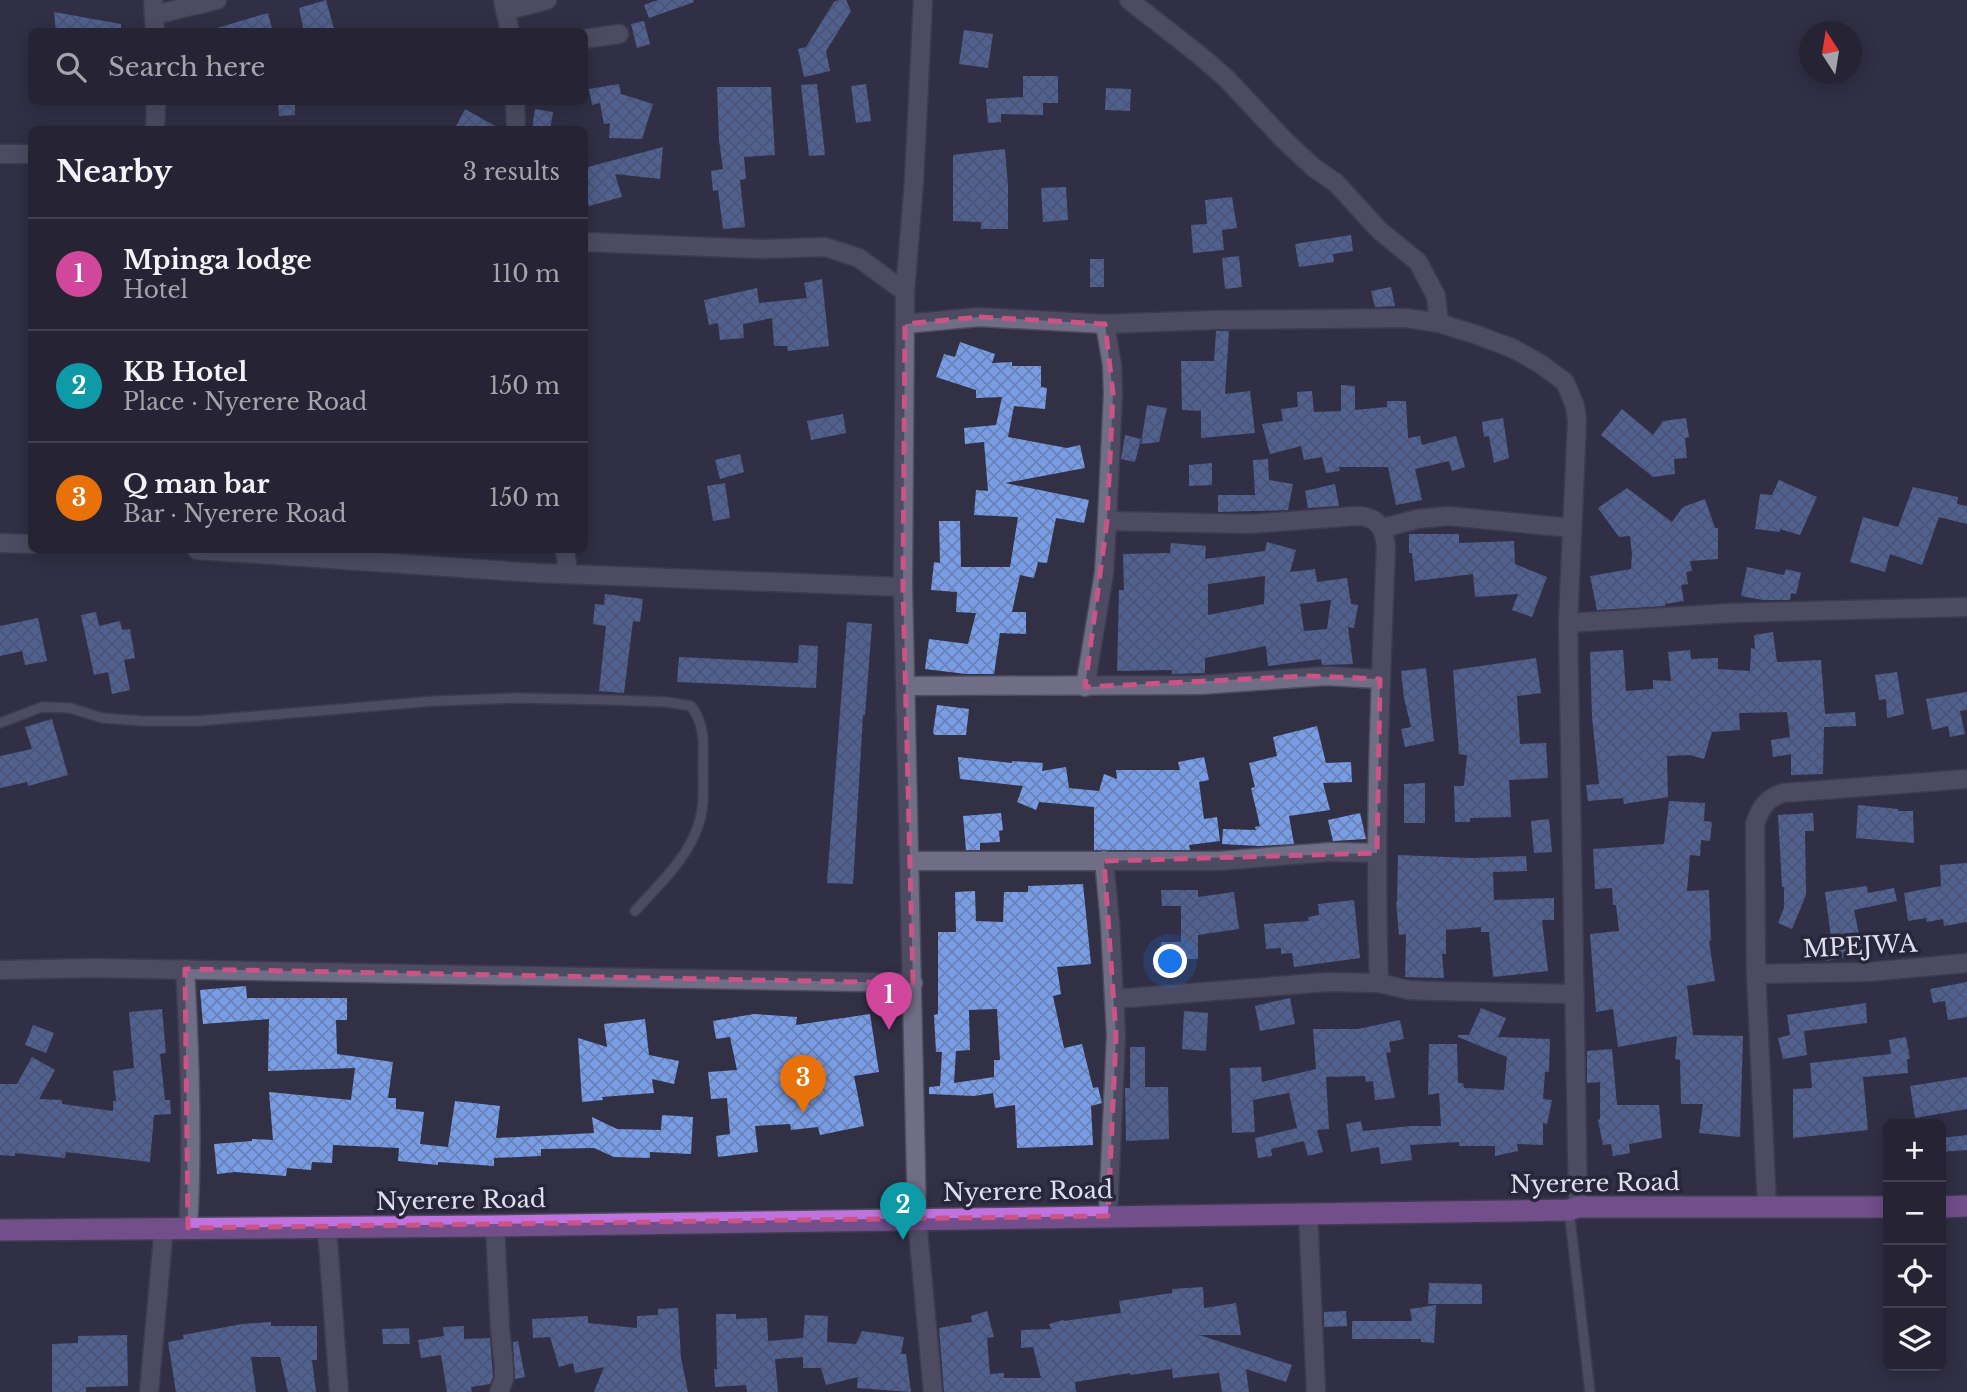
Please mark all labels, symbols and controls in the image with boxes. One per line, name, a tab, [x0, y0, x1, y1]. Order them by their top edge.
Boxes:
north arrow	[1799, 21, 1862, 84]
search box	[28, 28, 588, 105]
icon: search	[52, 48, 90, 86]
text: Search here	[108, 51, 265, 83]
text: Nearby	[56, 153, 172, 190]
text: 3 results	[463, 158, 560, 186]
text: Mpinga lodge	[123, 244, 312, 276]
text: 1	[74, 260, 84, 288]
text: 110 m	[492, 260, 560, 288]
text: Hotel	[123, 276, 188, 304]
text: KB Hotel	[123, 356, 248, 388]
text: 2	[72, 372, 86, 400]
text: 150 m	[489, 372, 560, 400]
text: Place · Nyerere Road	[123, 388, 367, 416]
text: Q man bar	[123, 468, 269, 500]
text: 3	[72, 484, 86, 512]
text: 150 m	[489, 484, 560, 512]
text: Bar · Nyerere Road	[123, 500, 347, 528]
street label: MPEJWA	[1802, 928, 1918, 963]
your location	[1153, 944, 1187, 978]
pin: 1	[866, 972, 912, 1030]
pin: 3	[780, 1055, 826, 1113]
map controls	[1883, 1119, 1946, 1371]
button: +	[1883, 1119, 1946, 1182]
street label: Nyerere Road	[1510, 1167, 1680, 1199]
street label: Nyerere Road	[943, 1175, 1113, 1207]
pin: 2	[880, 1182, 926, 1240]
button: −	[1883, 1182, 1946, 1245]
street label: Nyerere Road	[376, 1184, 546, 1216]
button: locate	[1883, 1245, 1946, 1308]
button: layers	[1883, 1308, 1946, 1371]

